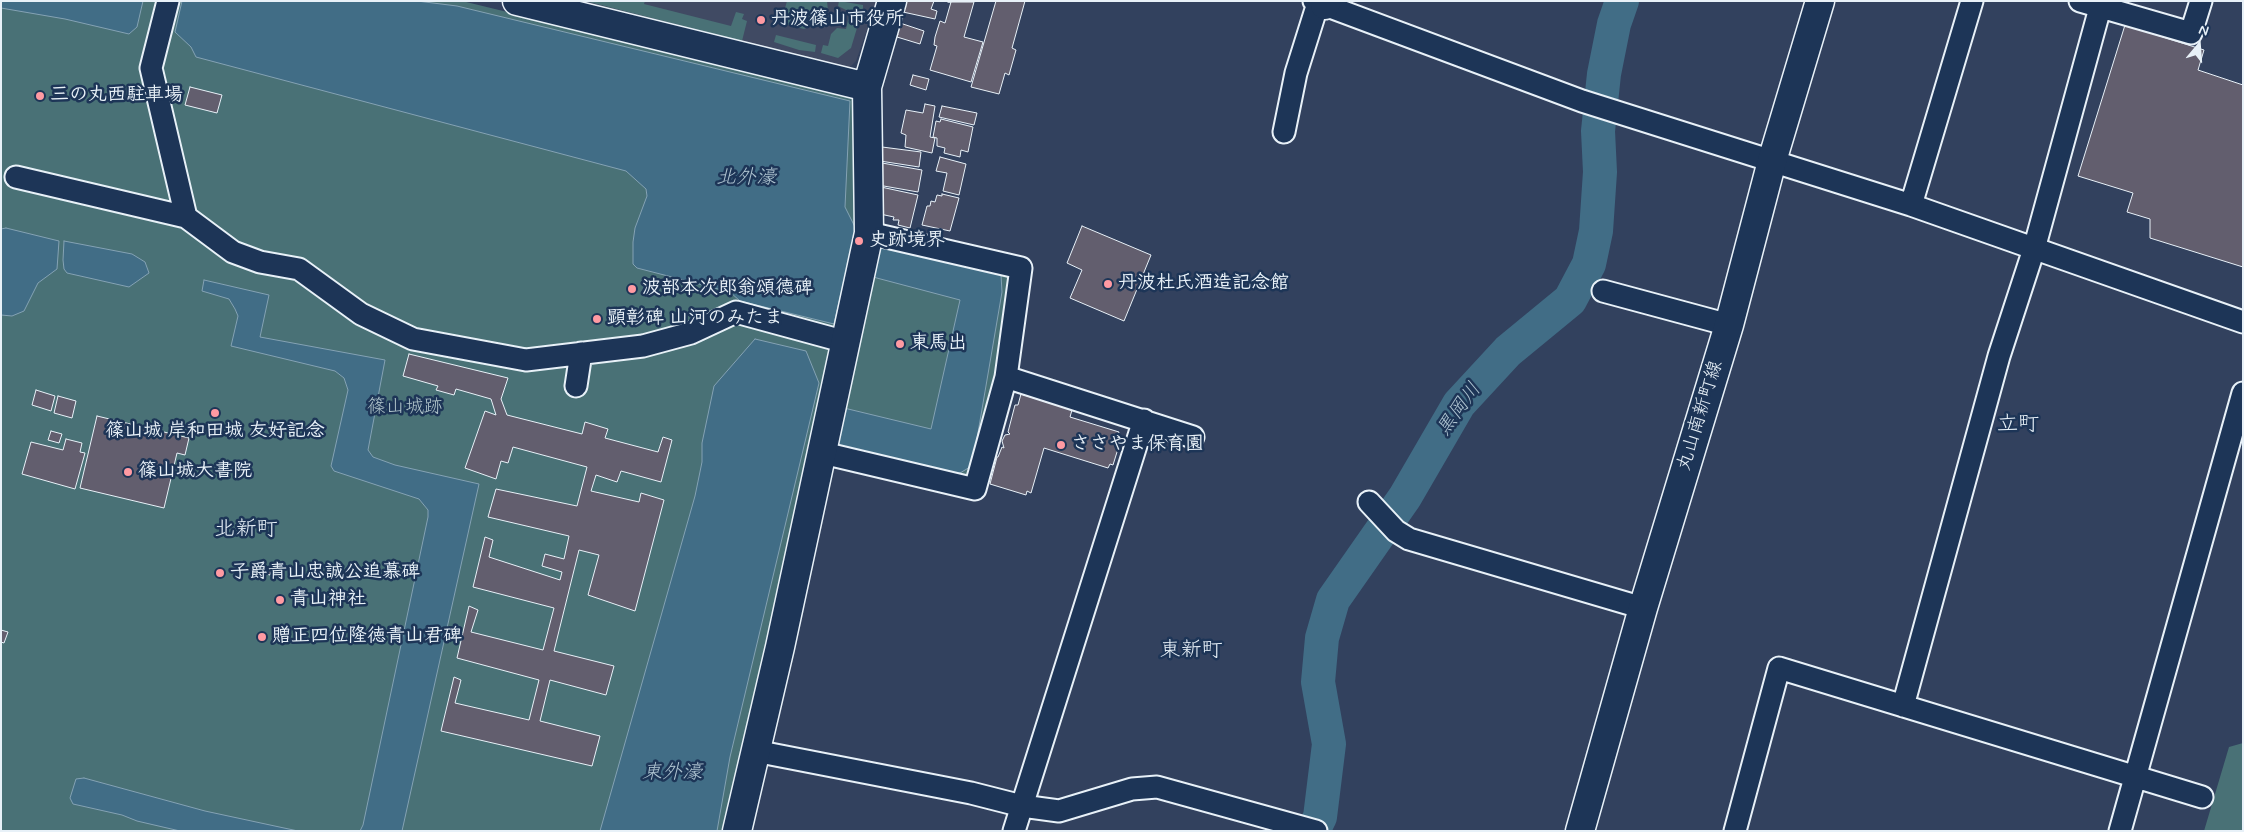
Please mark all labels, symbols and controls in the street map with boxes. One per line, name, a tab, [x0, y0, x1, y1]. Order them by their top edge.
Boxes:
place label: 丹波篠山市役所	[771, 9, 904, 31]
marker: 丹波篠山市役所	[755, 14, 767, 26]
north arrow	[2174, 20, 2224, 70]
text: N	[2196, 21, 2211, 41]
place label: 三の丸西駐車場	[50, 85, 183, 107]
marker: 三の丸西駐車場	[34, 90, 46, 102]
water label: 北外濠	[716, 167, 776, 191]
place label: 史跡境界	[869, 230, 945, 252]
marker: 史跡境界	[853, 235, 865, 247]
place label: 丹波杜氏酒造記念館	[1118, 273, 1289, 295]
place label: 波部本次郎翁頌德碑	[642, 278, 813, 300]
marker: 丹波杜氏酒造記念館	[1102, 278, 1114, 290]
marker: 波部本次郎翁頌德碑	[626, 283, 638, 295]
place label: 顕彰碑 山河のみたま	[607, 308, 783, 330]
marker: 顕彰碑 山河のみたま	[591, 313, 603, 325]
place label: 東馬出	[910, 333, 967, 355]
marker: 東馬出	[894, 338, 906, 350]
street label: 丸山南新町線	[1673, 358, 1729, 474]
water label: 黒岡川	[1433, 379, 1487, 441]
park label: 篠山城跡	[367, 397, 443, 419]
marker: 篠山城 岸和田城 友好記念	[209, 407, 221, 419]
district label: 立町	[1997, 413, 2039, 439]
place label: 篠山城 岸和田城 友好記念	[105, 421, 325, 443]
place label: ささやま保育園	[1071, 434, 1204, 456]
marker: ささやま保育園	[1055, 439, 1067, 451]
place label: 篠山城大書院	[138, 461, 252, 483]
marker: 篠山城大書院	[122, 466, 134, 478]
district label: 北新町	[215, 518, 277, 544]
place label: 子爵青山忠誠公追慕碑	[230, 562, 420, 584]
marker: 子爵青山忠誠公追慕碑	[214, 567, 226, 579]
place label: 青山神社	[290, 589, 366, 611]
marker: 青山神社	[274, 594, 286, 606]
place label: 贈正四位隆徳青山君碑	[272, 626, 462, 648]
marker: 贈正四位隆徳青山君碑	[256, 631, 268, 643]
district label: 東新町	[1160, 639, 1222, 665]
water label: 東外濠	[642, 762, 702, 786]

